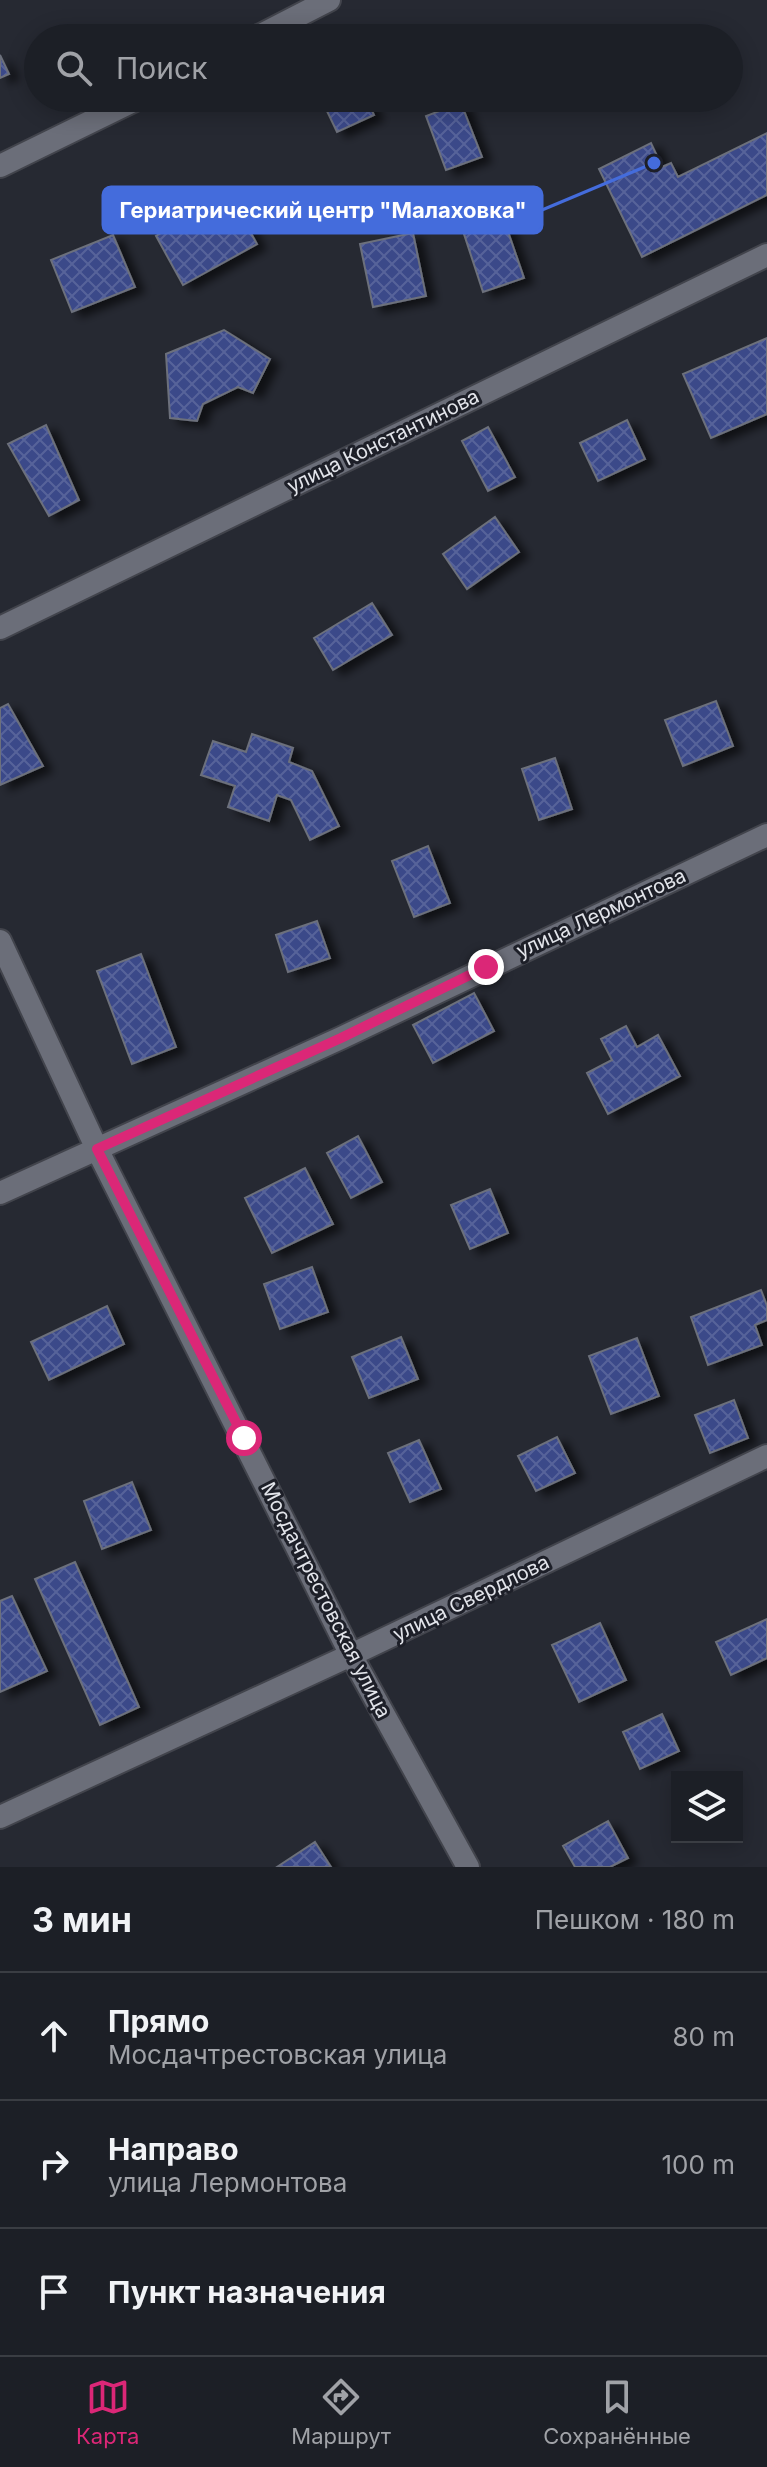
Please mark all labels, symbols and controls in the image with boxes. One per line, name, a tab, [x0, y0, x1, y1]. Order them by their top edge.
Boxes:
search box	[24, 24, 743, 112]
icon: search	[52, 46, 96, 90]
text: Поиск	[116, 50, 207, 86]
callout: Гериатрический центр "Малаховка"	[103, 187, 542, 233]
text: Гериатрический центр "Малаховка"	[119, 197, 527, 223]
street label: улица Константинова	[283, 384, 483, 498]
street label: улица Лермонтова	[513, 863, 689, 963]
route end	[468, 949, 504, 985]
route start	[226, 1420, 262, 1456]
street label: Мосдачтрестовская улица	[256, 1478, 396, 1722]
street label: улица Свердлова	[389, 1550, 553, 1646]
map controls	[671, 1771, 743, 1843]
button: layers	[671, 1771, 743, 1843]
text: 3 мин	[32, 1899, 132, 1940]
text: Пешком · 180 m	[535, 1904, 735, 1935]
text: Прямо	[108, 2003, 209, 2039]
icon: ahead	[32, 2014, 76, 2058]
text: 80 m	[672, 2021, 735, 2052]
text: Мосдачтрестовская улица	[108, 2039, 447, 2070]
text: Направо	[108, 2131, 239, 2167]
icon: right	[32, 2142, 76, 2186]
text: 100 m	[662, 2149, 735, 2180]
text: улица Лермонтова	[108, 2167, 347, 2198]
icon: arrive	[32, 2270, 76, 2314]
text: Пункт назначения	[108, 2274, 386, 2310]
tab: Карта	[76, 2375, 139, 2449]
tab: Маршрут	[291, 2375, 391, 2449]
tab: Сохранённые	[543, 2375, 691, 2449]

